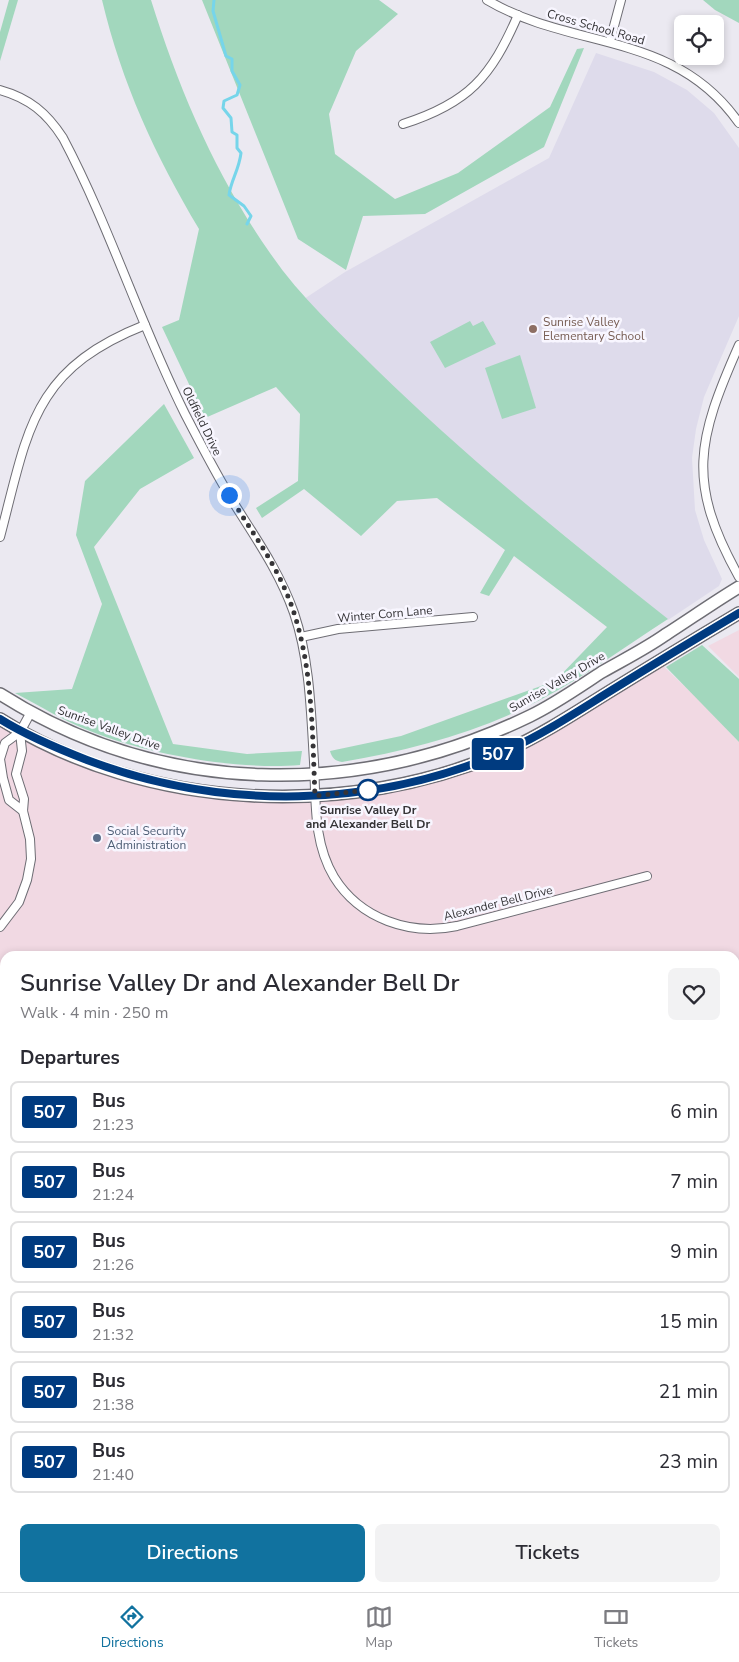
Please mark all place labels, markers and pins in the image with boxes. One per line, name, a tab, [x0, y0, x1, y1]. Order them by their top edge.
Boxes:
place label: Sunrise Valley Elementary School	[543, 314, 645, 344]
marker: Sunrise Valley Elementary School	[527, 323, 539, 335]
marker: Sunrise Valley Dr and Alexander Bell Dr	[357, 779, 379, 801]
place label: Sunrise Valley Dr and Alexander Bell Dr	[306, 802, 431, 832]
place label: Social Security Administration	[107, 823, 187, 853]
marker: Social Security Administration	[91, 832, 103, 844]

